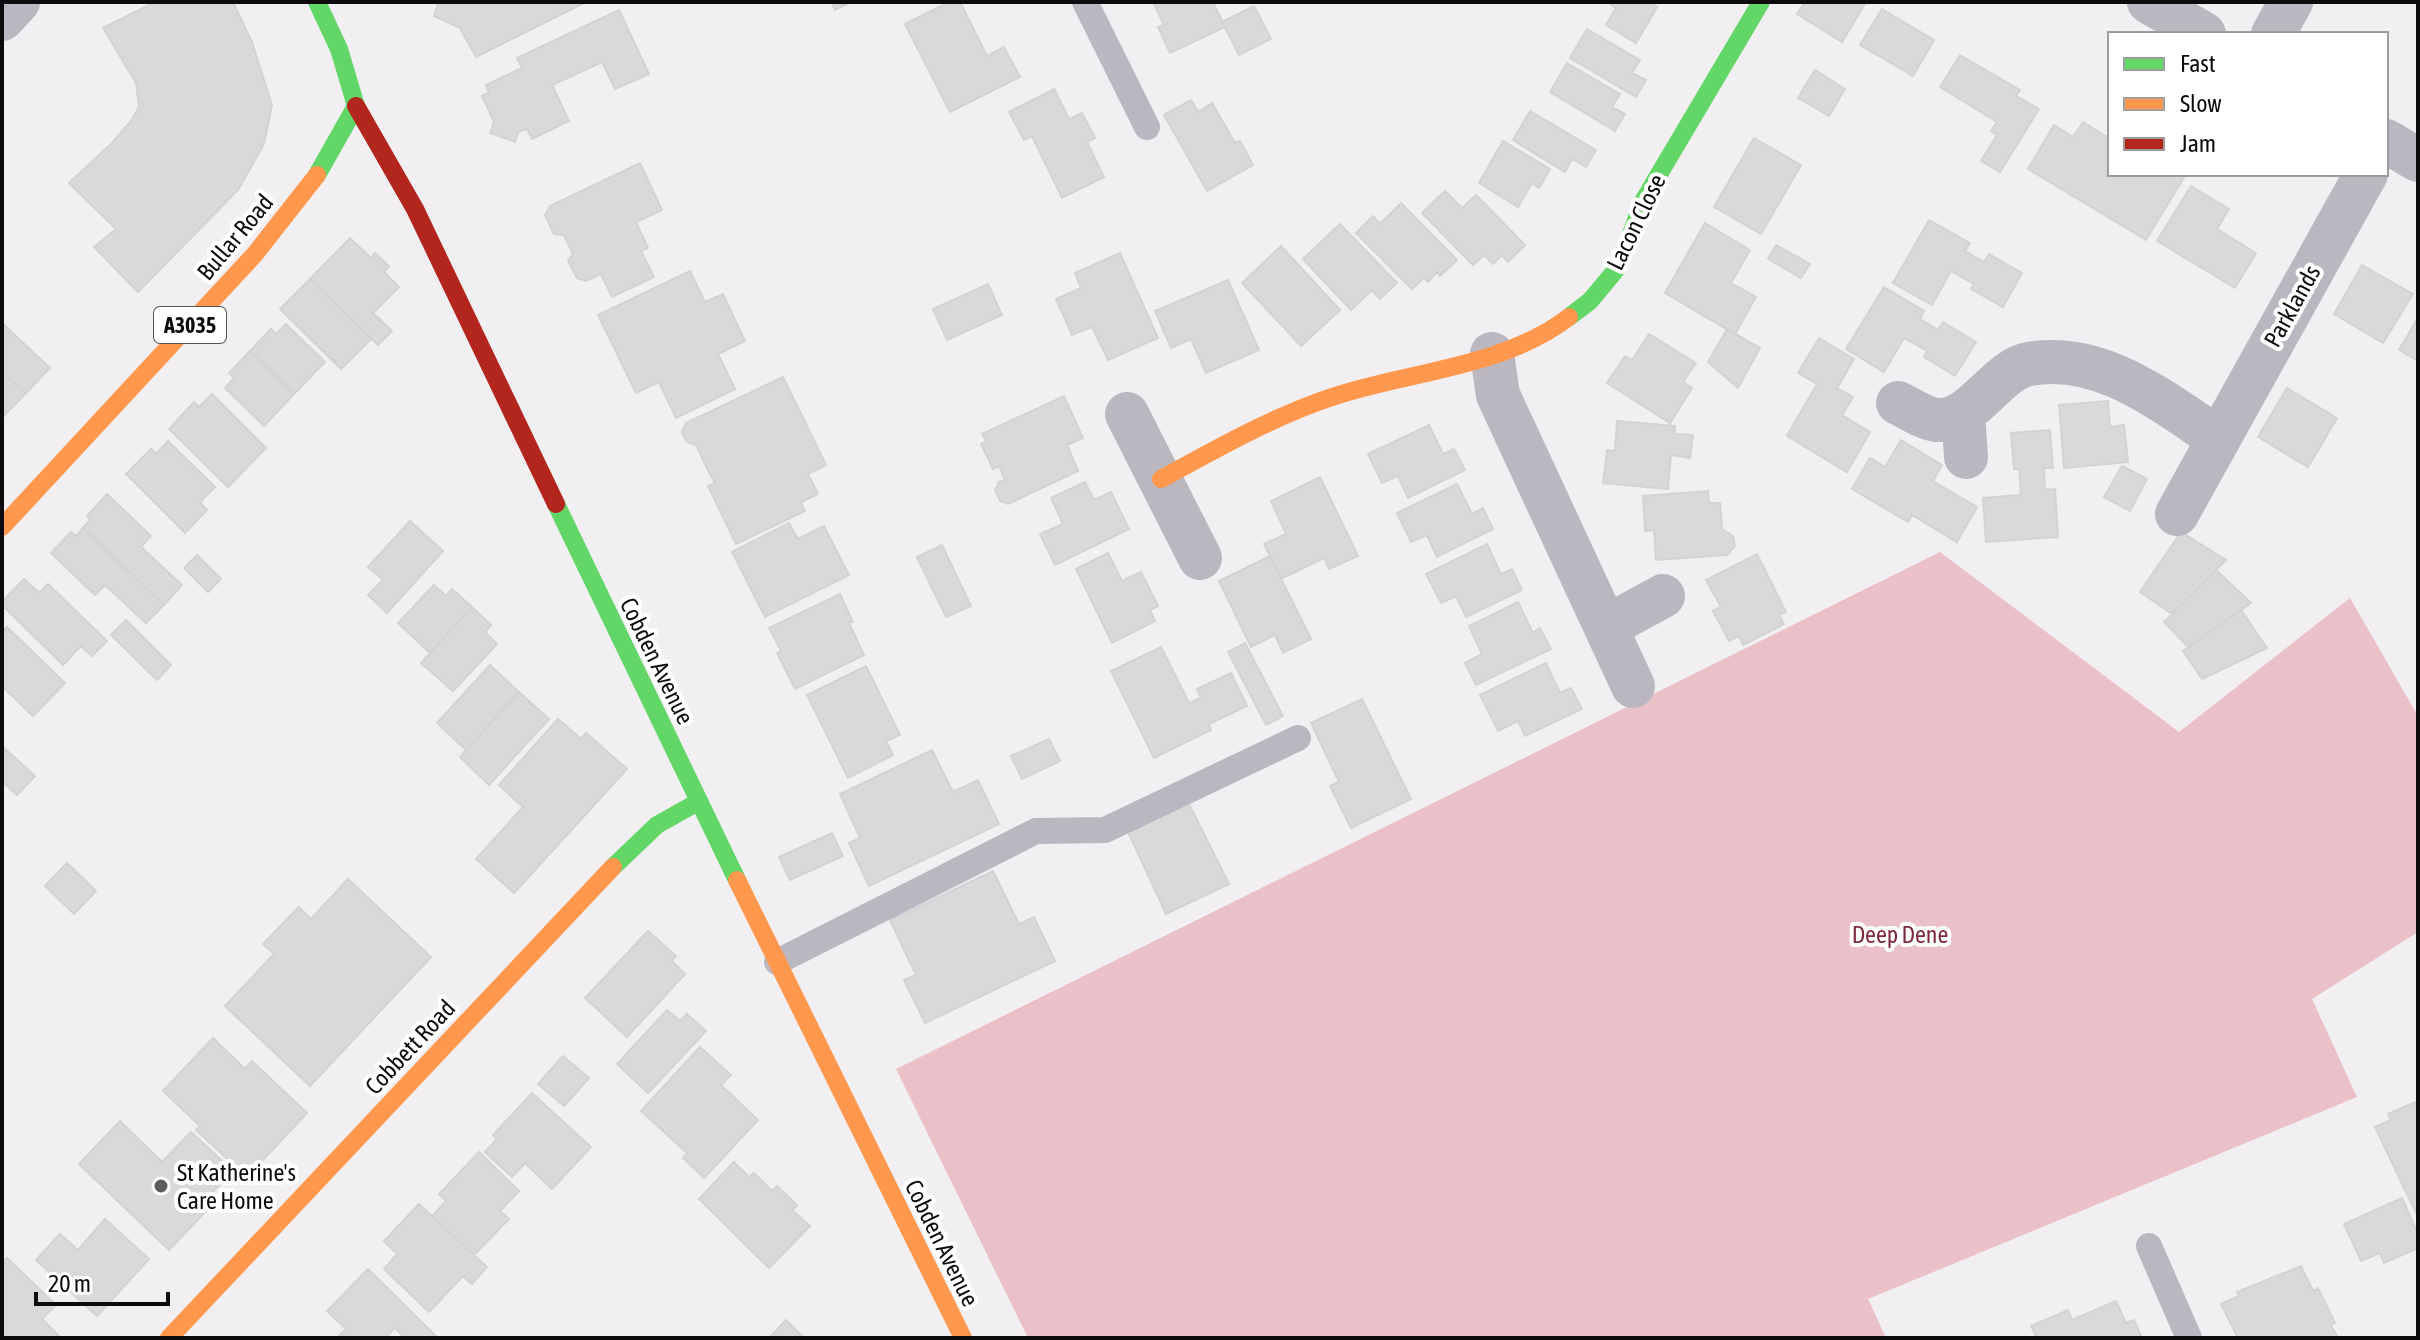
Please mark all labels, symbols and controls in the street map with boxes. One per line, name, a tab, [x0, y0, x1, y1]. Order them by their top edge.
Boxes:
legend	[2108, 32, 2388, 176]
text: Fast	[2180, 50, 2216, 77]
text: Slow	[2180, 90, 2222, 117]
text: Jam	[2180, 130, 2216, 157]
street label: Lacon Close	[1601, 170, 1671, 274]
street label: Bullar Road	[192, 189, 278, 285]
street label: Parklands	[2259, 260, 2325, 352]
road number: A3035	[154, 307, 226, 343]
street label: Cobden Avenue	[615, 593, 699, 729]
park label: Deep Dene	[1852, 921, 1948, 948]
street label: Cobbett Road	[360, 994, 460, 1100]
place label: St Katherine's Care Home	[177, 1159, 296, 1214]
street label: Cobden Avenue	[900, 1175, 984, 1311]
marker: St Katherine's Care Home	[152, 1177, 170, 1195]
scale bar	[36, 1256, 168, 1306]
text: 20 m	[48, 1270, 91, 1297]

